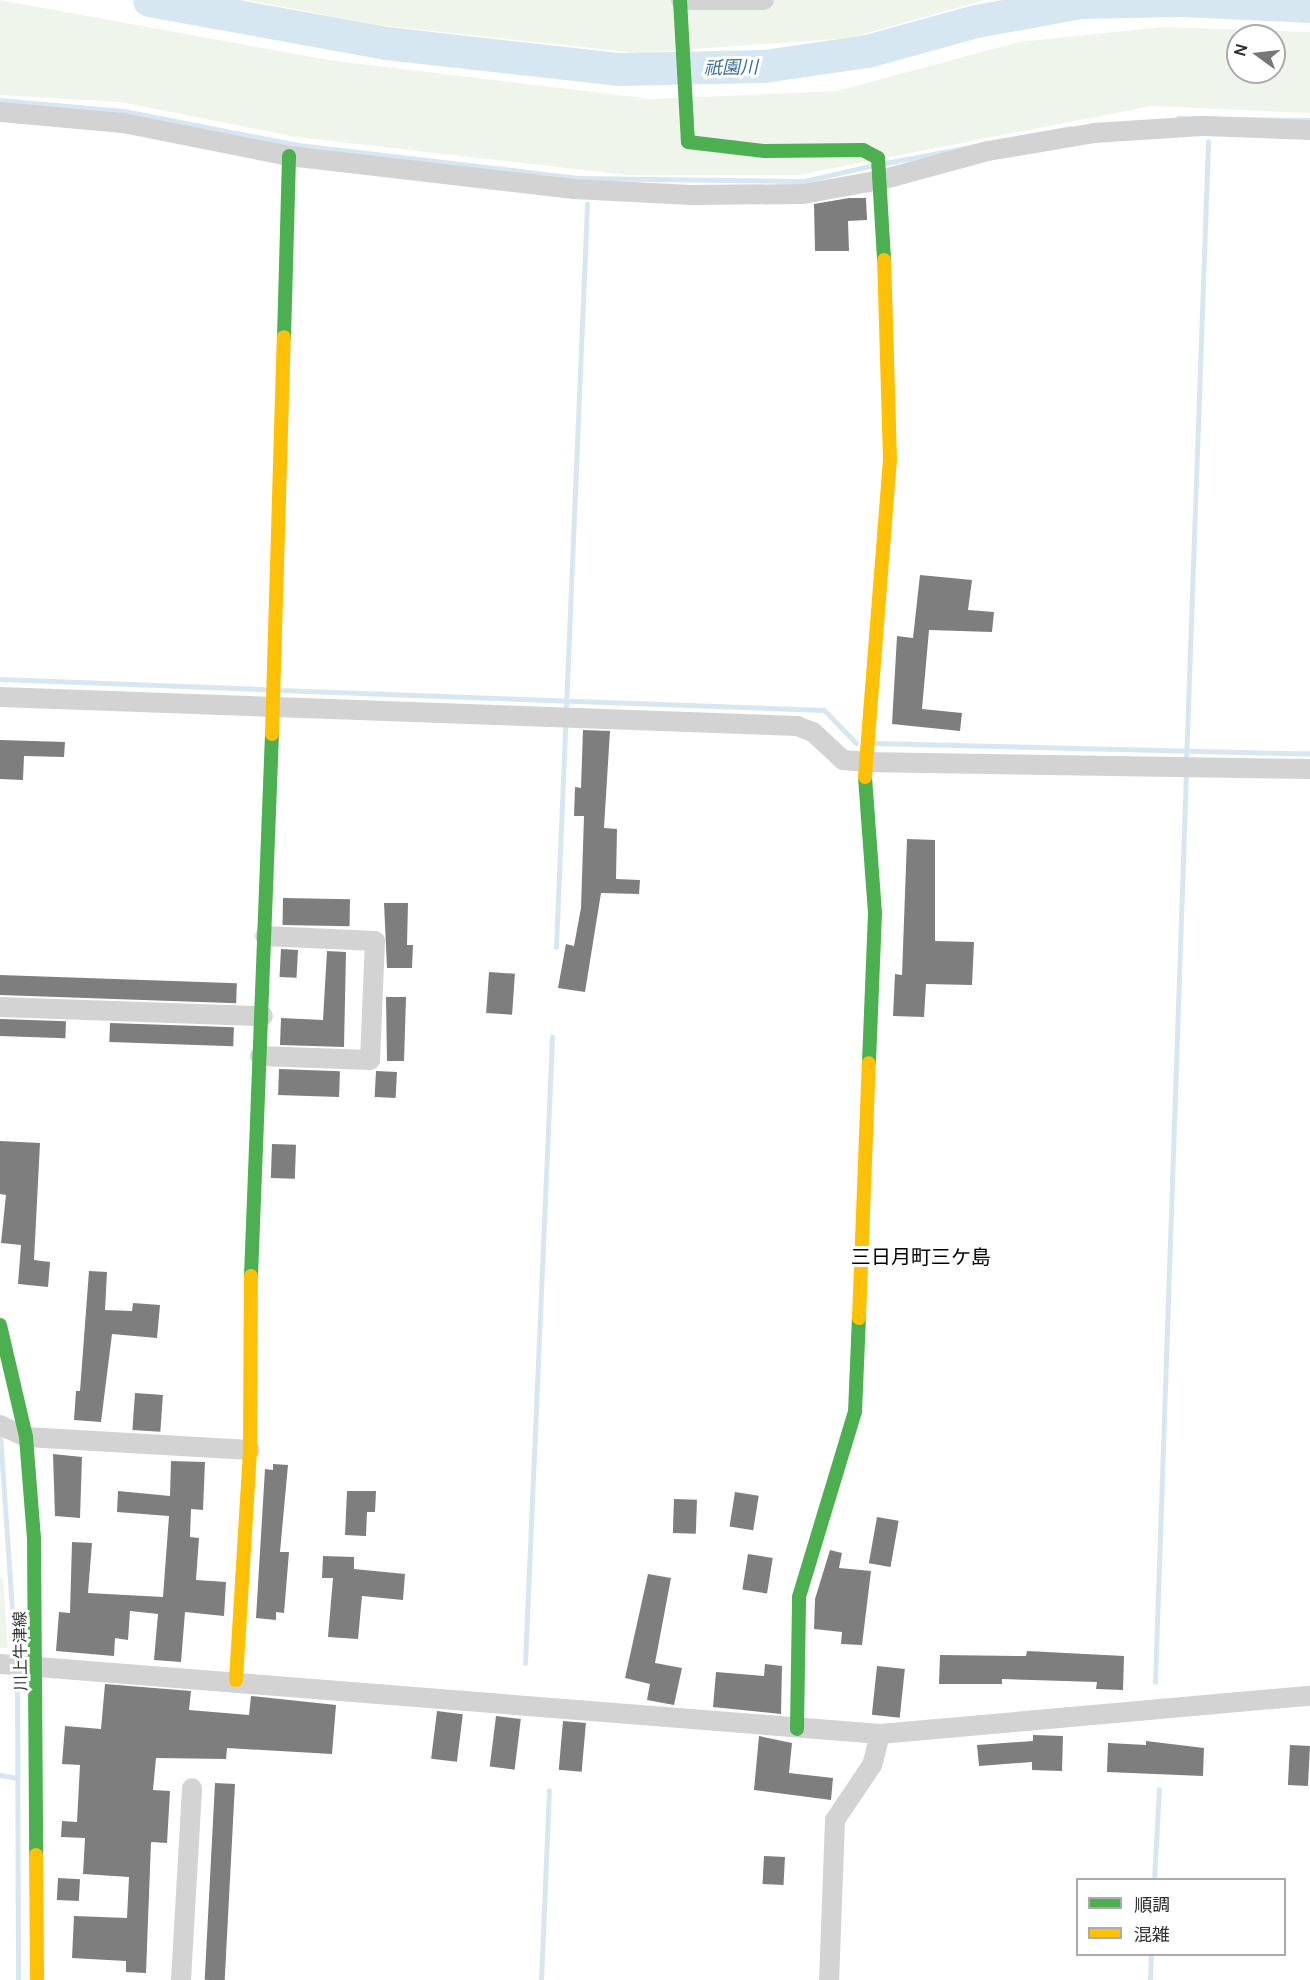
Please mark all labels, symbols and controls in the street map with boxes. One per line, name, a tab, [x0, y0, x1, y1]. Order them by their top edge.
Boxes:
north arrow	[1226, 24, 1286, 84]
text: N	[1228, 41, 1253, 58]
water label: 祇園川	[704, 56, 758, 78]
district label: 三日月町三ケ島	[851, 1244, 991, 1268]
street label: 川上牛津線	[10, 1611, 30, 1691]
legend	[1076, 1878, 1286, 1956]
text: 順調	[1134, 1892, 1170, 1916]
text: 混雑	[1134, 1922, 1170, 1946]

